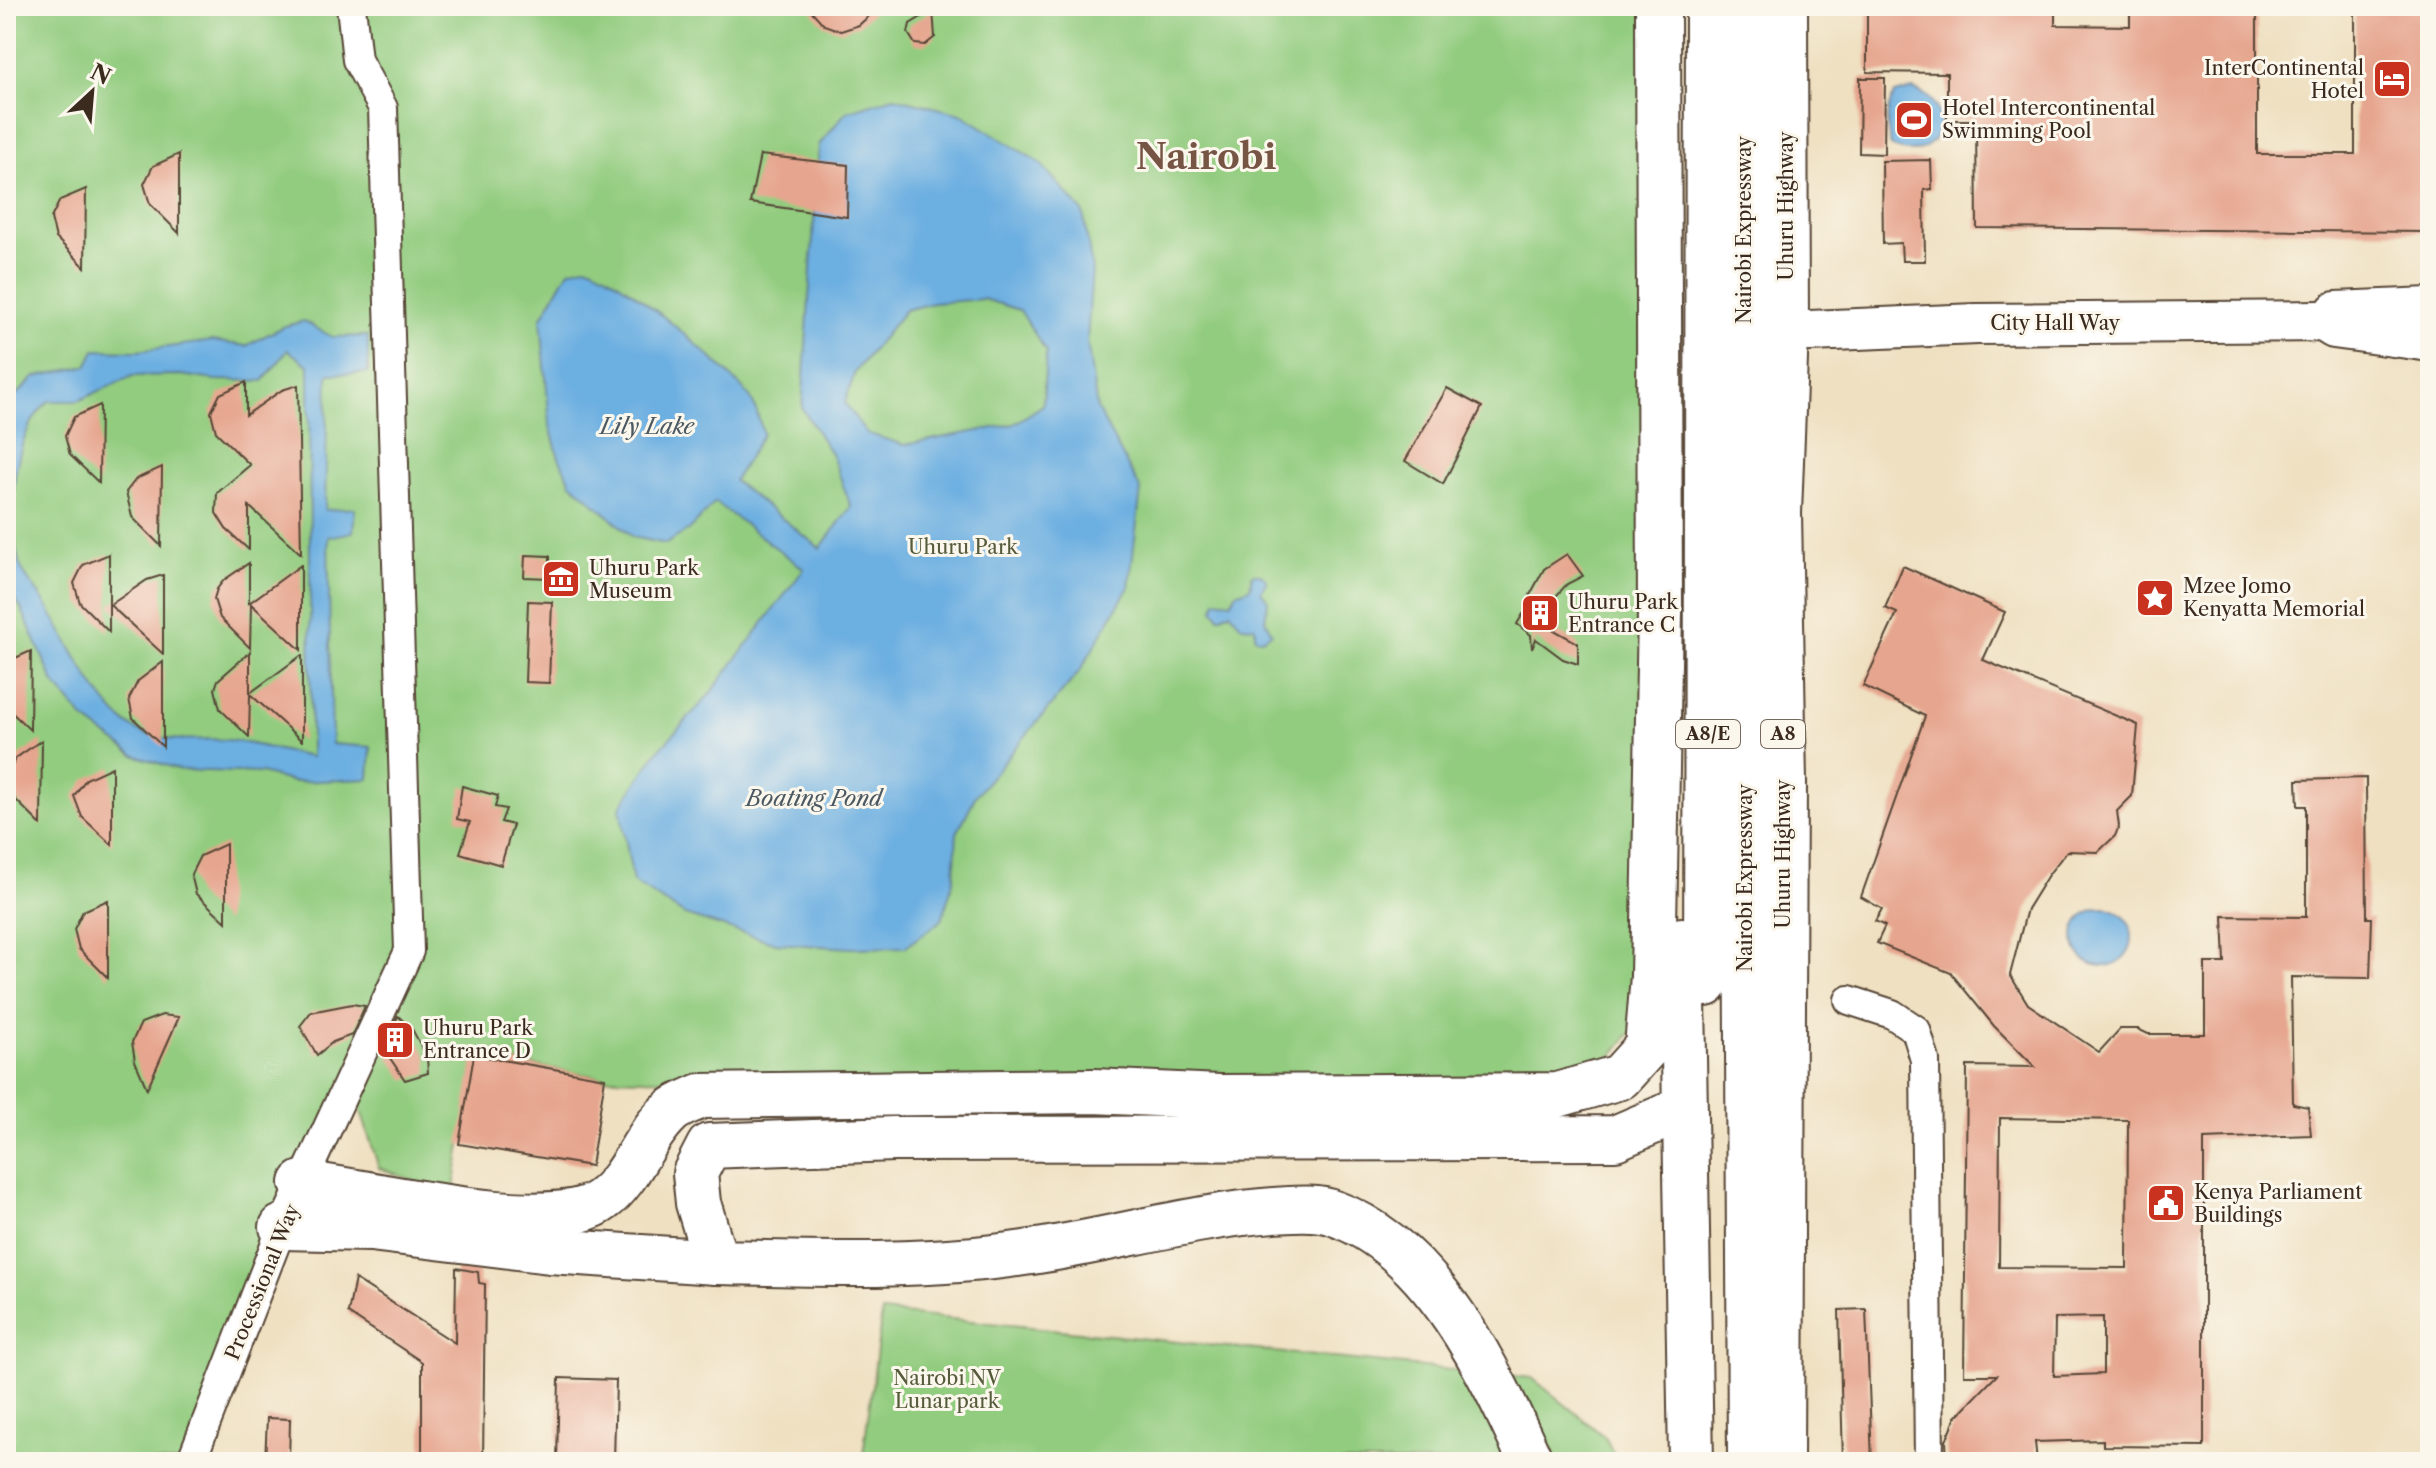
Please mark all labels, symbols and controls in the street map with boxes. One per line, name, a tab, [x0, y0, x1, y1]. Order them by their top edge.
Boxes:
north arrow	[52, 52, 132, 132]
place label: InterContinental Hotel	[2204, 56, 2364, 103]
text: N	[86, 58, 115, 91]
hotel icon: InterContinental Hotel	[2371, 58, 2413, 100]
place label: Hotel Intercontinental Swimming Pool	[1942, 96, 2155, 143]
sports icon: Hotel Intercontinental Swimming Pool	[1893, 99, 1935, 141]
street label: Uhuru Highway	[1774, 131, 1798, 281]
district label: Nairobi	[1136, 134, 1276, 178]
street label: Nairobi Expressway	[1732, 135, 1756, 324]
street label: City Hall Way	[1990, 311, 2121, 335]
water label: Lily Lake	[598, 413, 695, 440]
park label: Uhuru Park	[908, 535, 1019, 559]
place label: Uhuru Park Museum	[589, 556, 700, 603]
museum icon: Uhuru Park Museum	[540, 558, 582, 600]
place label: Mzee Jomo Kenyatta Memorial	[2183, 574, 2365, 621]
place icon: Mzee Jomo Kenyatta Memorial	[2134, 577, 2176, 619]
place label: Uhuru Park Entrance C	[1568, 590, 1679, 637]
building icon: Uhuru Park Entrance C	[1519, 592, 1561, 634]
road number: A8/E	[1676, 720, 1740, 748]
road number: A8	[1761, 720, 1805, 748]
street label: Uhuru Highway	[1771, 779, 1795, 929]
street label: Nairobi Expressway	[1733, 783, 1757, 972]
water label: Boating Pond	[744, 785, 884, 812]
place label: Uhuru Park Entrance D	[423, 1016, 534, 1063]
building icon: Uhuru Park Entrance D	[374, 1019, 416, 1061]
place label: Kenya Parliament Buildings	[2194, 1180, 2362, 1227]
public building icon: Kenya Parliament Buildings	[2145, 1182, 2187, 1224]
street label: Processional Way	[220, 1200, 305, 1363]
park label: Nairobi NV Lunar park	[893, 1366, 1001, 1413]

